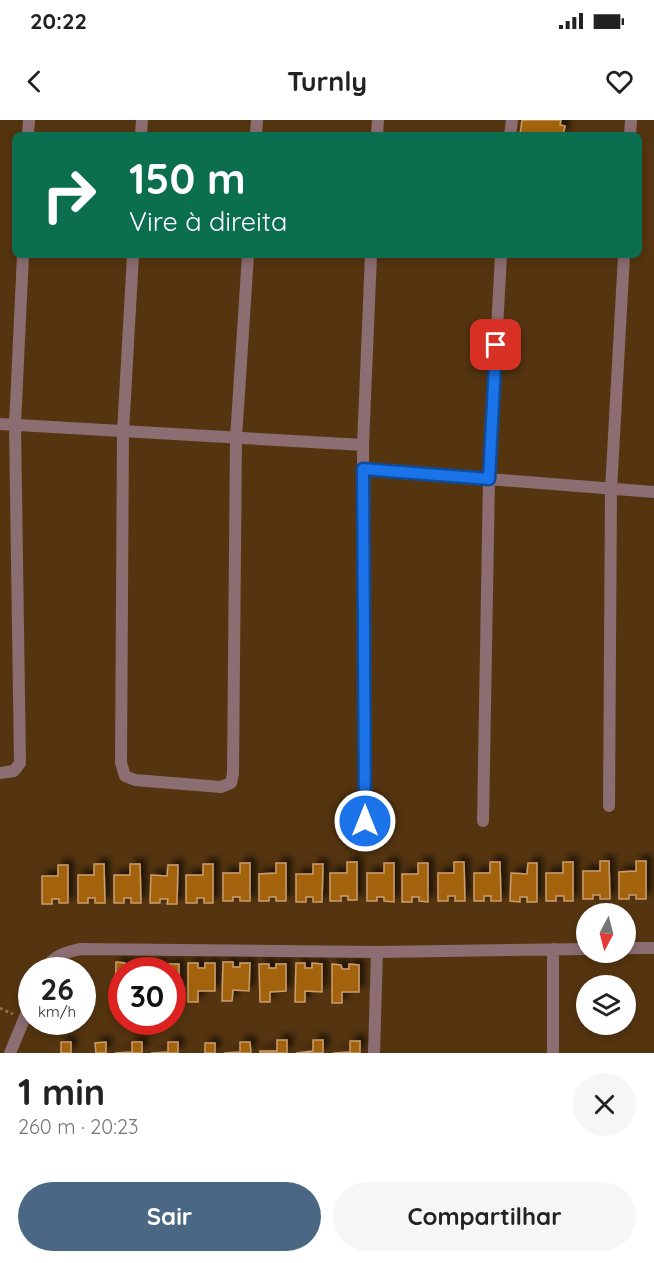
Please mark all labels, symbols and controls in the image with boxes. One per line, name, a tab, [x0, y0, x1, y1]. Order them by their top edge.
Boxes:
text: 20:22	[30, 7, 87, 35]
text: Turnly	[287, 64, 367, 98]
icon: back	[18, 65, 51, 98]
icon: heart	[603, 65, 636, 98]
text: 150 m	[129, 152, 246, 205]
icon: right	[30, 156, 108, 234]
text: Vire à direita	[129, 204, 287, 238]
pin	[470, 319, 521, 370]
icon: arrive	[479, 328, 512, 361]
position arrow	[333, 789, 397, 853]
north arrow	[576, 903, 636, 963]
map controls	[576, 903, 636, 1035]
speed limit sign: 30	[108, 957, 186, 1035]
text: 26	[40, 970, 74, 1008]
button: layers	[576, 975, 636, 1035]
text: km/h	[38, 1002, 76, 1021]
text: 1 min	[18, 1069, 105, 1114]
button: close	[573, 1073, 636, 1136]
text: 260 m · 20:23	[18, 1114, 139, 1139]
button: Sair	[18, 1182, 321, 1251]
button: Compartilhar	[333, 1182, 636, 1251]

